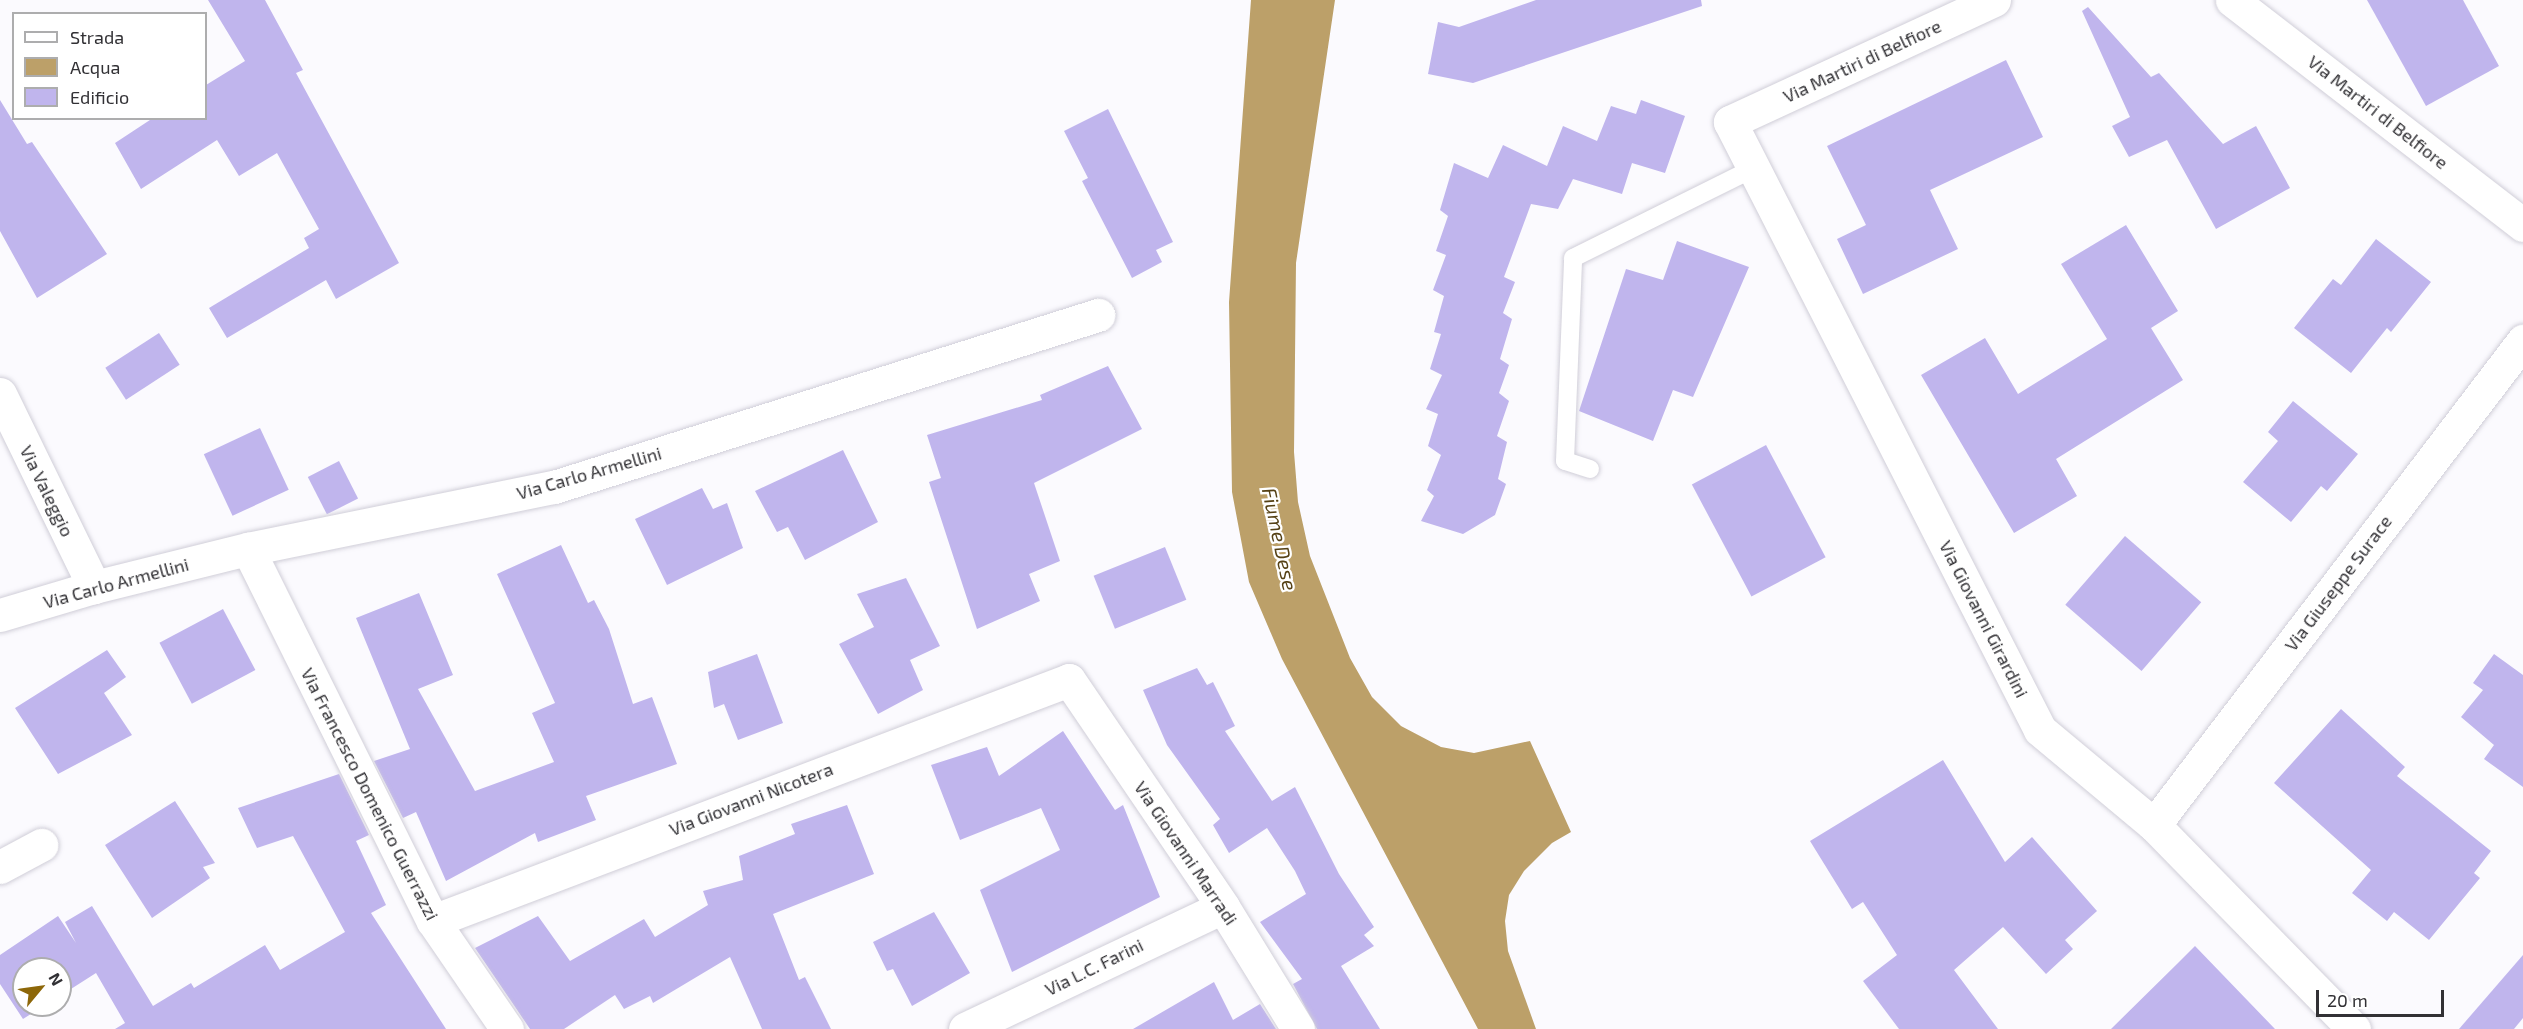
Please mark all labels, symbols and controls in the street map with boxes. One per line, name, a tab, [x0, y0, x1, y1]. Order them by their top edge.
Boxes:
legend	[12, 12, 207, 120]
street label: Via Martiri di Belfiore	[1780, 15, 1944, 107]
text: Strada	[70, 26, 124, 48]
street label: Via Martiri di Belfiore	[2304, 51, 2452, 173]
text: Acqua	[70, 56, 120, 78]
text: Edificio	[70, 86, 129, 108]
street label: Via Valeggio	[15, 442, 79, 540]
street label: Via Carlo Armellini	[514, 442, 664, 504]
water label: Fiume Dese	[1257, 485, 1303, 593]
street label: Via Giuseppe Surace	[2280, 511, 2396, 655]
street label: Via Giovanni Girardini	[1935, 537, 2033, 701]
street label: Via Carlo Armellini	[41, 553, 191, 613]
street label: Via Francesco Domenico Guerrazzi	[297, 664, 443, 924]
street label: Via Giovanni Nicotera	[666, 758, 836, 840]
street label: Via Giovanni Marradi	[1130, 777, 1242, 929]
street label: Via L.C. Farini	[1041, 934, 1147, 1000]
north arrow	[12, 957, 72, 1017]
text: N	[45, 969, 68, 989]
scale bar	[2319, 978, 2446, 1016]
text: 20 m	[2327, 989, 2368, 1011]

